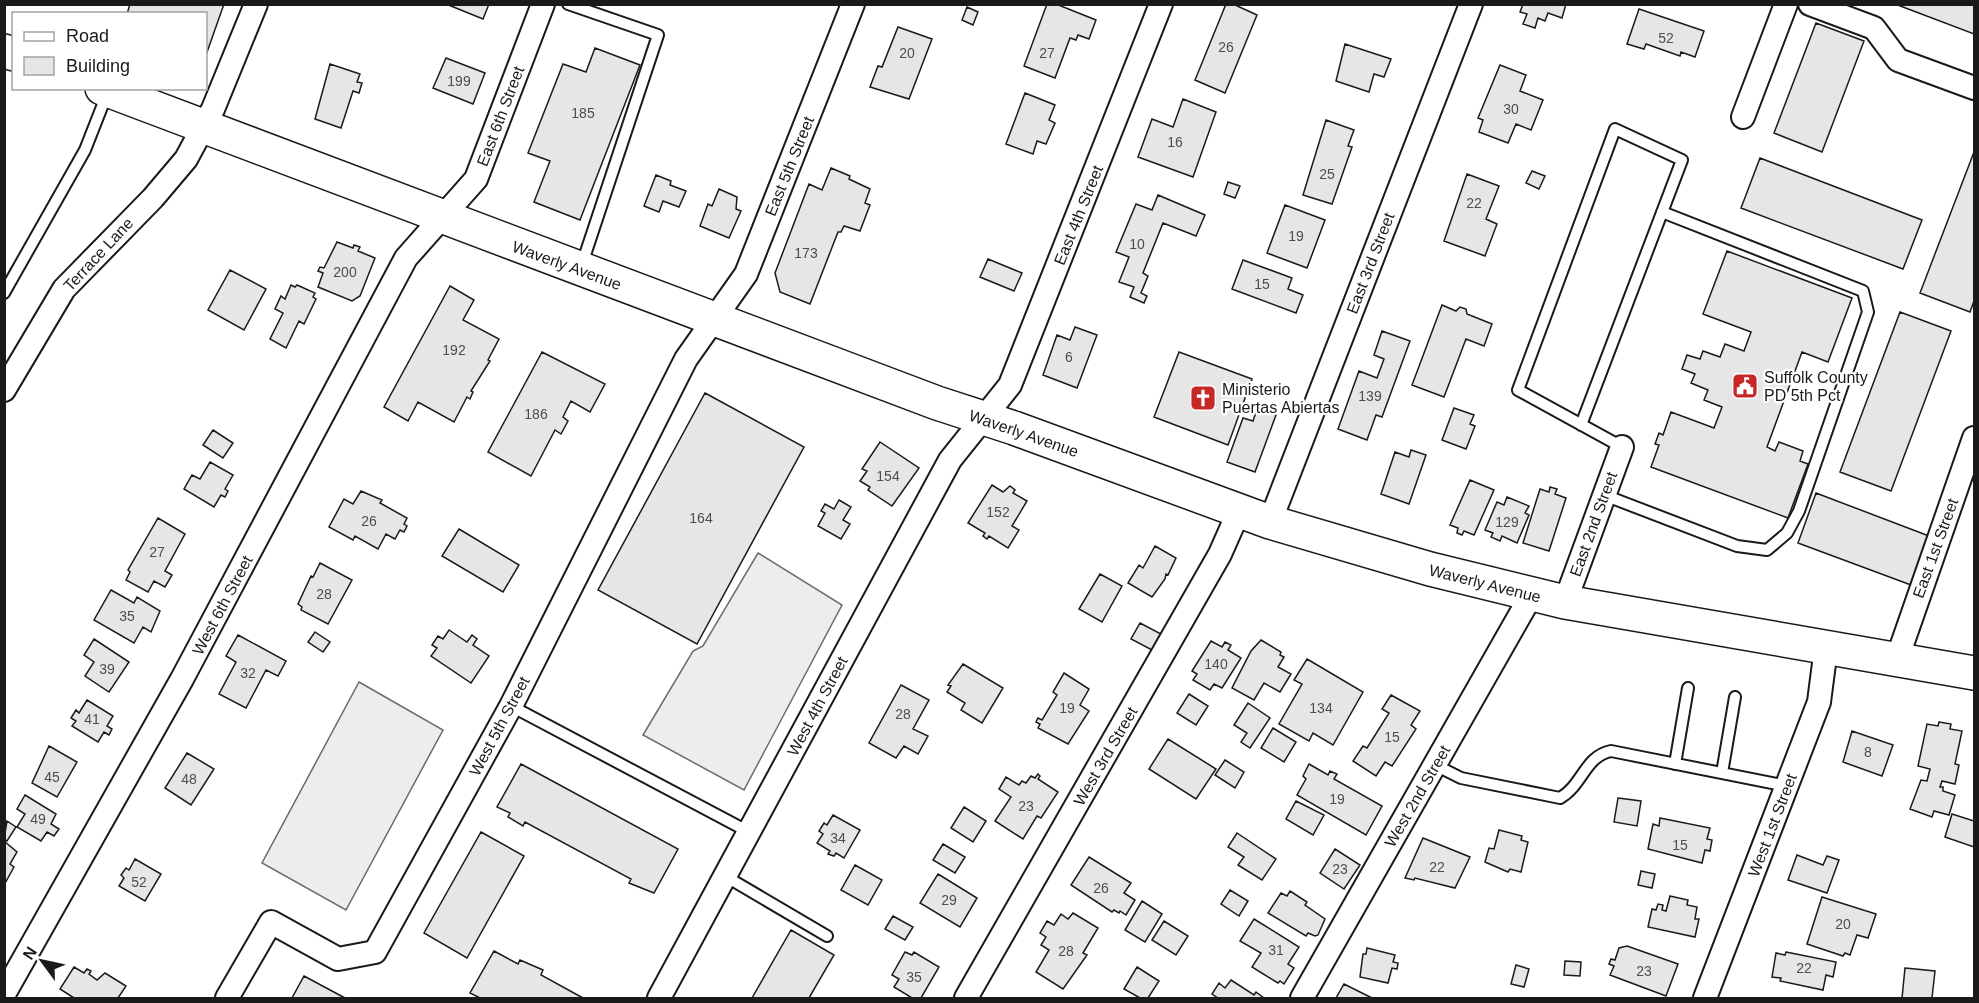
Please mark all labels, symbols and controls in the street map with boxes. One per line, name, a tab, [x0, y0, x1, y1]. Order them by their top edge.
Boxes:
legend	[12, 12, 207, 90]
text: Road	[66, 26, 109, 46]
house number: 52	[1658, 30, 1674, 46]
house number: 26	[1218, 39, 1234, 55]
house number: 20	[899, 45, 915, 61]
house number: 27	[1039, 45, 1055, 61]
text: Building	[66, 56, 130, 76]
street label: East 6th Street	[474, 63, 528, 169]
house number: 199	[447, 73, 471, 89]
house number: 30	[1503, 101, 1519, 117]
house number: 185	[571, 105, 595, 121]
street label: East 5th Street	[762, 113, 817, 218]
house number: 16	[1167, 134, 1183, 150]
street label: East 4th Street	[1051, 162, 1106, 267]
house number: 25	[1319, 166, 1335, 182]
house number: 22	[1466, 195, 1482, 211]
street label: East 3rd Street	[1343, 210, 1398, 316]
street label: Terrace Lane	[60, 214, 136, 294]
house number: 19	[1288, 228, 1304, 244]
house number: 10	[1129, 236, 1145, 252]
street label: Waverly Avenue	[510, 238, 624, 293]
house number: 173	[794, 245, 818, 261]
house number: 200	[333, 264, 357, 280]
house number: 15	[1254, 276, 1270, 292]
house number: 192	[442, 342, 466, 358]
house number: 6	[1065, 349, 1073, 365]
place label: Suffolk County PD 5th Pct	[1764, 369, 1868, 404]
public building icon: Suffolk County PD 5th Pct	[1730, 371, 1760, 401]
place label: Ministerio Puertas Abiertas	[1222, 381, 1339, 416]
church icon: Ministerio Puertas Abiertas	[1188, 383, 1218, 413]
house number: 139	[1358, 388, 1382, 404]
house number: 186	[524, 406, 548, 422]
street label: Waverly Avenue	[967, 407, 1081, 460]
house number: 154	[876, 468, 900, 484]
street label: East 2nd Street	[1567, 469, 1621, 579]
street label: East 1st Street	[1910, 495, 1962, 600]
house number: 152	[986, 504, 1010, 520]
house number: 164	[689, 510, 713, 526]
house number: 26	[361, 513, 377, 529]
house number: 129	[1495, 514, 1519, 530]
house number: 27	[149, 544, 165, 560]
street label: West 6th Street	[189, 552, 256, 658]
street label: Waverly Avenue	[1427, 561, 1543, 606]
house number: 28	[316, 586, 332, 602]
house number: 35	[119, 608, 135, 624]
street label: West 4th Street	[784, 653, 851, 759]
house number: 140	[1204, 656, 1228, 672]
house number: 39	[99, 661, 115, 677]
house number: 32	[240, 665, 256, 681]
street label: West 5th Street	[466, 673, 533, 779]
house number: 19	[1059, 700, 1075, 716]
house number: 134	[1309, 700, 1333, 716]
street label: West 3rd Street	[1070, 704, 1141, 809]
house number: 28	[895, 706, 911, 722]
house number: 41	[84, 711, 100, 727]
house number: 15	[1384, 729, 1400, 745]
street label: West 2nd Street	[1381, 742, 1454, 850]
house number: 8	[1864, 744, 1872, 760]
house number: 45	[44, 769, 60, 785]
house number: 48	[181, 771, 197, 787]
street label: West 1st Street	[1745, 771, 1800, 879]
house number: 19	[1329, 791, 1345, 807]
house number: 23	[1018, 798, 1034, 814]
house number: 49	[30, 811, 46, 827]
house number: 34	[830, 830, 846, 846]
house number: 15	[1672, 837, 1688, 853]
house number: 22	[1429, 859, 1445, 875]
house number: 23	[1332, 861, 1348, 877]
house number: 52	[131, 874, 147, 890]
house number: 26	[1093, 880, 1109, 896]
house number: 29	[941, 892, 957, 908]
house number: 20	[1835, 916, 1851, 932]
north arrow	[12, 931, 72, 991]
house number: 31	[1268, 942, 1284, 958]
house number: 28	[1058, 943, 1074, 959]
text: N	[20, 944, 40, 963]
house number: 22	[1796, 960, 1812, 976]
house number: 23	[1636, 963, 1652, 979]
house number: 35	[906, 969, 922, 985]

